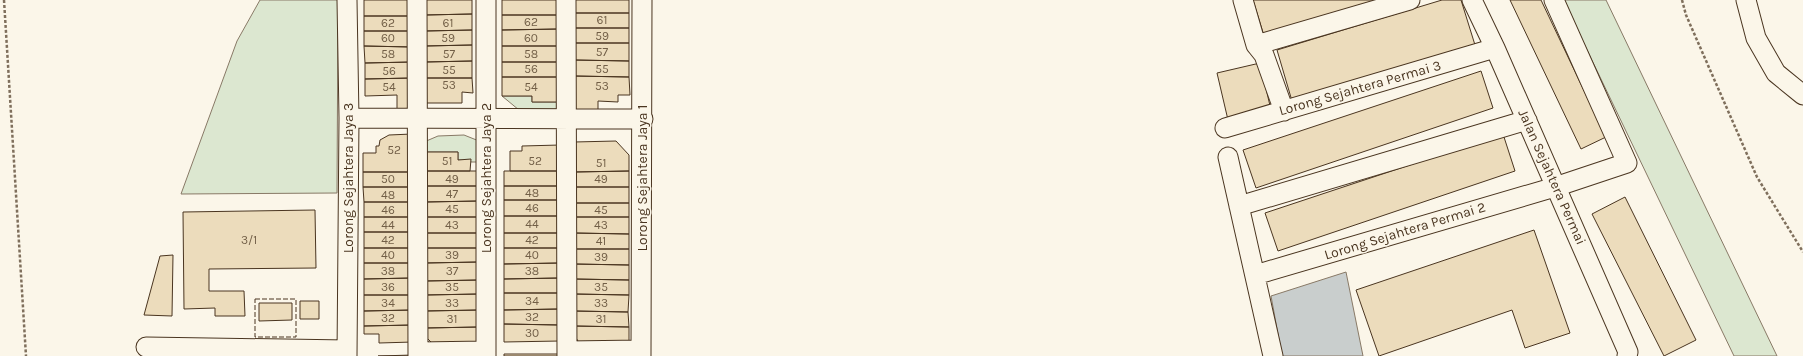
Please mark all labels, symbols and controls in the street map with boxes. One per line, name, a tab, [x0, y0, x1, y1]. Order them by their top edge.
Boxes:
house number: 61	[597, 13, 607, 27]
house number: 62	[524, 15, 538, 29]
house number: 62	[381, 16, 395, 30]
house number: 61	[443, 16, 453, 30]
house number: 59	[595, 29, 609, 43]
house number: 60	[381, 31, 395, 45]
house number: 59	[441, 31, 455, 45]
house number: 60	[524, 31, 538, 45]
house number: 57	[596, 45, 609, 59]
house number: 58	[381, 47, 395, 61]
house number: 57	[443, 47, 456, 61]
house number: 58	[524, 47, 538, 61]
street label: Lorong Sejahtera Permai 3	[1277, 57, 1443, 119]
house number: 56	[524, 62, 538, 76]
house number: 55	[595, 62, 609, 76]
house number: 55	[442, 63, 456, 77]
house number: 56	[382, 64, 396, 78]
house number: 53	[442, 78, 456, 92]
house number: 53	[595, 79, 609, 93]
house number: 54	[382, 80, 396, 94]
house number: 54	[524, 80, 538, 94]
street label: Lorong Sejahtera Jaya 3	[340, 103, 357, 253]
street label: Lorong Sejahtera Jaya 2	[478, 103, 495, 253]
street label: Lorong Sejahtera Jaya 1	[634, 105, 651, 251]
street label: Jalan Sejahtera Permai	[1514, 107, 1590, 247]
house number: 52	[387, 143, 401, 157]
house number: 51	[442, 154, 452, 168]
house number: 52	[528, 154, 542, 168]
house number: 51	[596, 156, 606, 170]
house number: 50	[381, 172, 395, 186]
house number: 49	[445, 172, 459, 186]
house number: 49	[594, 172, 608, 186]
house number: 48	[525, 186, 539, 200]
house number: 47	[446, 187, 459, 201]
house number: 48	[381, 188, 395, 202]
street label: Lorong Sejahtera Permai 2	[1322, 198, 1488, 264]
house number: 46	[525, 201, 539, 215]
house number: 45	[445, 202, 459, 216]
house number: 46	[381, 203, 395, 217]
house number: 45	[594, 203, 608, 217]
house number: 44	[525, 217, 539, 231]
house number: 44	[381, 218, 395, 232]
house number: 43	[445, 218, 459, 232]
house number: 43	[594, 218, 608, 232]
house number: 3/1	[241, 233, 257, 247]
house number: 42	[381, 233, 395, 247]
house number: 42	[525, 233, 539, 247]
house number: 41	[596, 234, 606, 248]
house number: 40	[381, 248, 395, 262]
house number: 39	[445, 248, 459, 262]
house number: 40	[525, 248, 539, 262]
house number: 39	[594, 250, 608, 264]
house number: 38	[381, 264, 395, 278]
house number: 37	[446, 264, 459, 278]
house number: 38	[525, 264, 539, 278]
house number: 36	[381, 280, 395, 294]
house number: 35	[445, 280, 459, 294]
house number: 35	[594, 280, 608, 294]
house number: 34	[525, 294, 539, 308]
house number: 34	[381, 296, 395, 310]
house number: 33	[445, 296, 459, 310]
house number: 33	[594, 296, 608, 310]
house number: 32	[525, 310, 539, 324]
house number: 32	[381, 311, 395, 325]
house number: 31	[446, 312, 458, 326]
house number: 31	[595, 312, 607, 326]
house number: 30	[525, 326, 539, 340]

